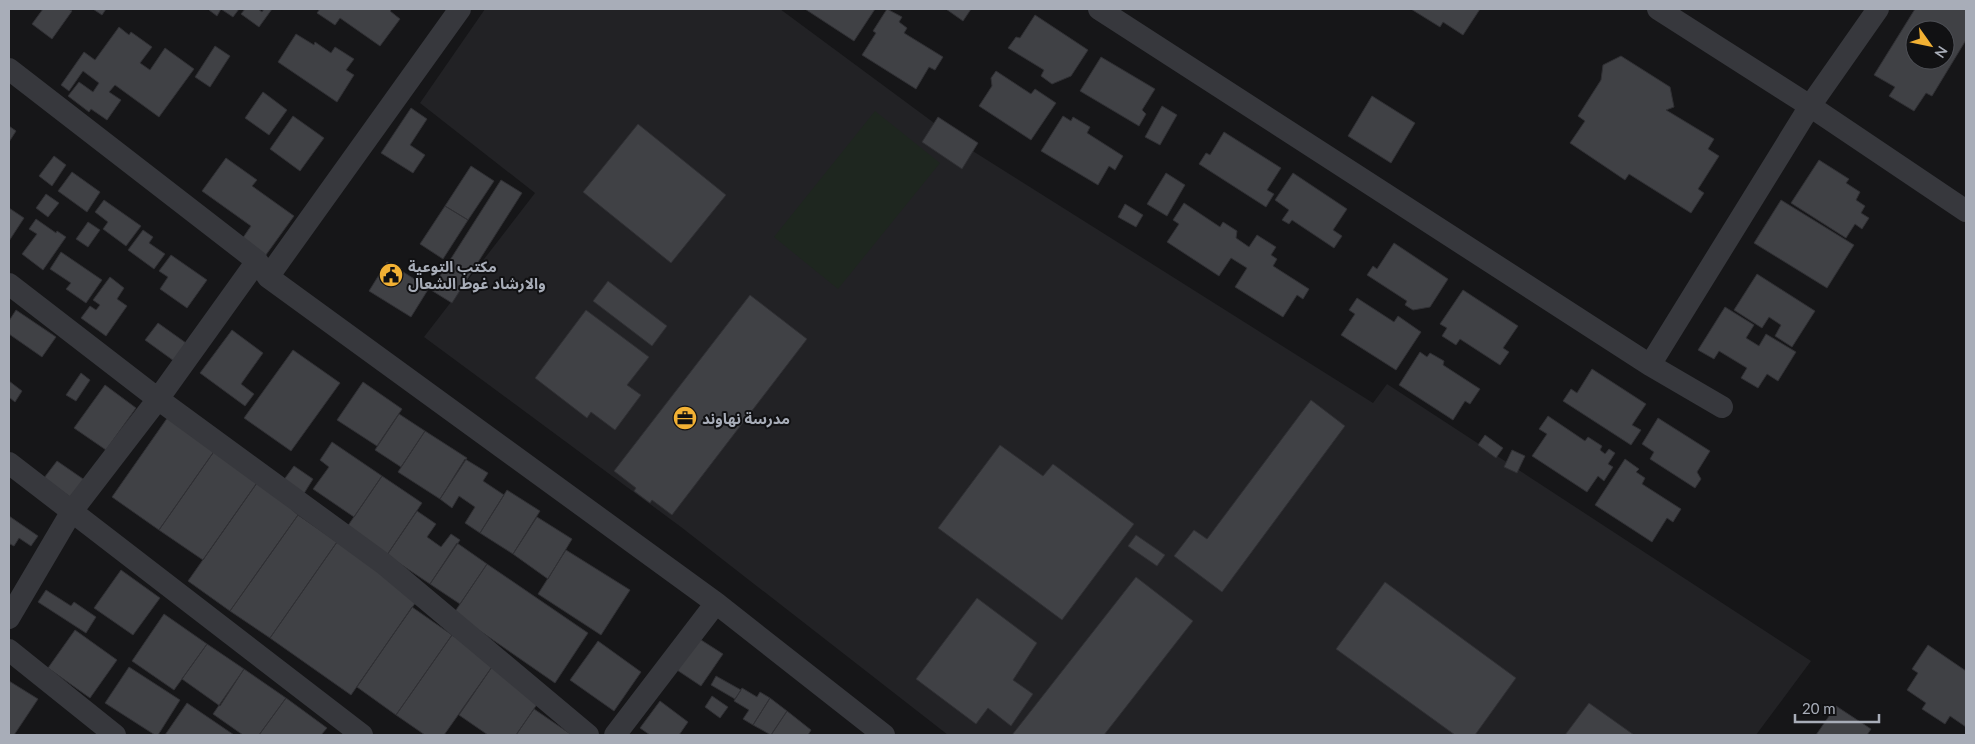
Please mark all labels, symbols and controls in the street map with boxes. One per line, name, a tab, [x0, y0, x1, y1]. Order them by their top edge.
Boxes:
north arrow	[1905, 20, 1955, 70]
text: N	[1931, 43, 1951, 62]
place label: مكتب التوعية والارشاد غوط الشعال	[408, 257, 546, 293]
public building icon: مكتب التوعية والارشاد غوط الشعال	[378, 262, 404, 288]
office icon: مدرسة نهاوند	[672, 405, 698, 431]
place label: مدرسة نهاوند	[702, 409, 790, 428]
scale bar	[1795, 692, 1879, 724]
text: 20 m	[1802, 699, 1836, 717]

